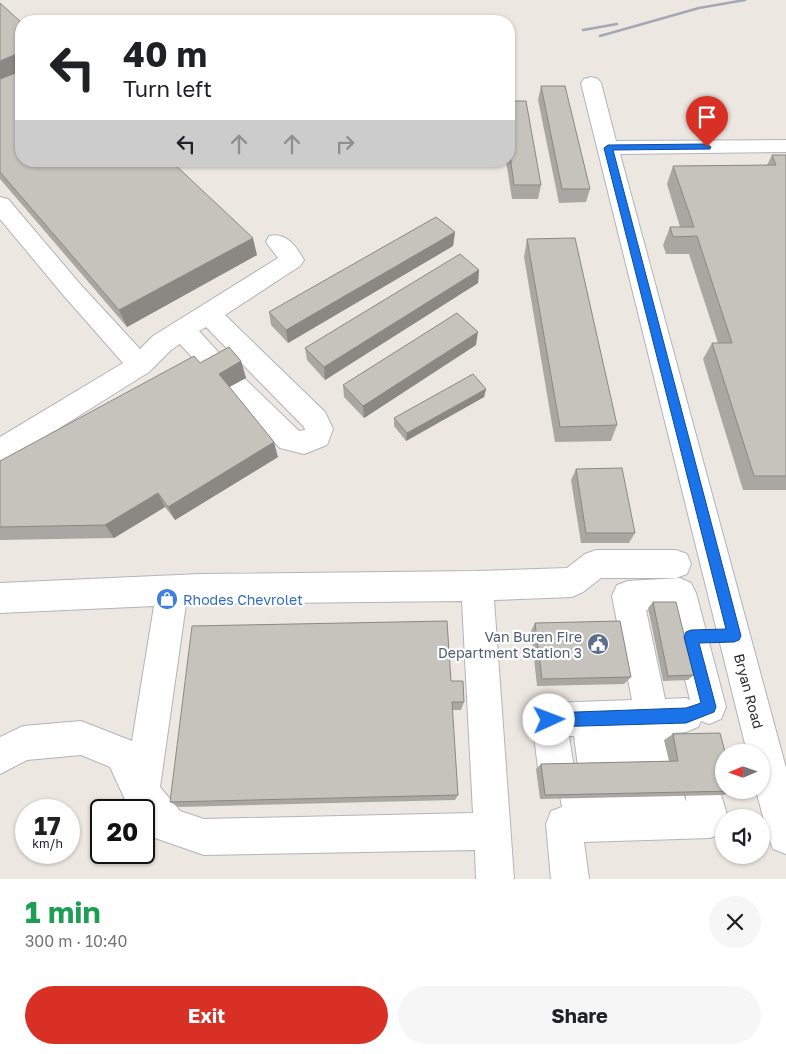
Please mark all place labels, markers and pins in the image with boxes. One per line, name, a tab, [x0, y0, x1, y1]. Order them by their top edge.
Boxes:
pin	[686, 96, 728, 147]
shop icon: Rhodes Chevrolet	[155, 587, 179, 611]
place label: Rhodes Chevrolet	[183, 591, 303, 608]
place label: Van Buren Fire Department Station 3	[438, 628, 582, 661]
public building icon: Van Buren Fire Department Station 3	[586, 632, 610, 656]

